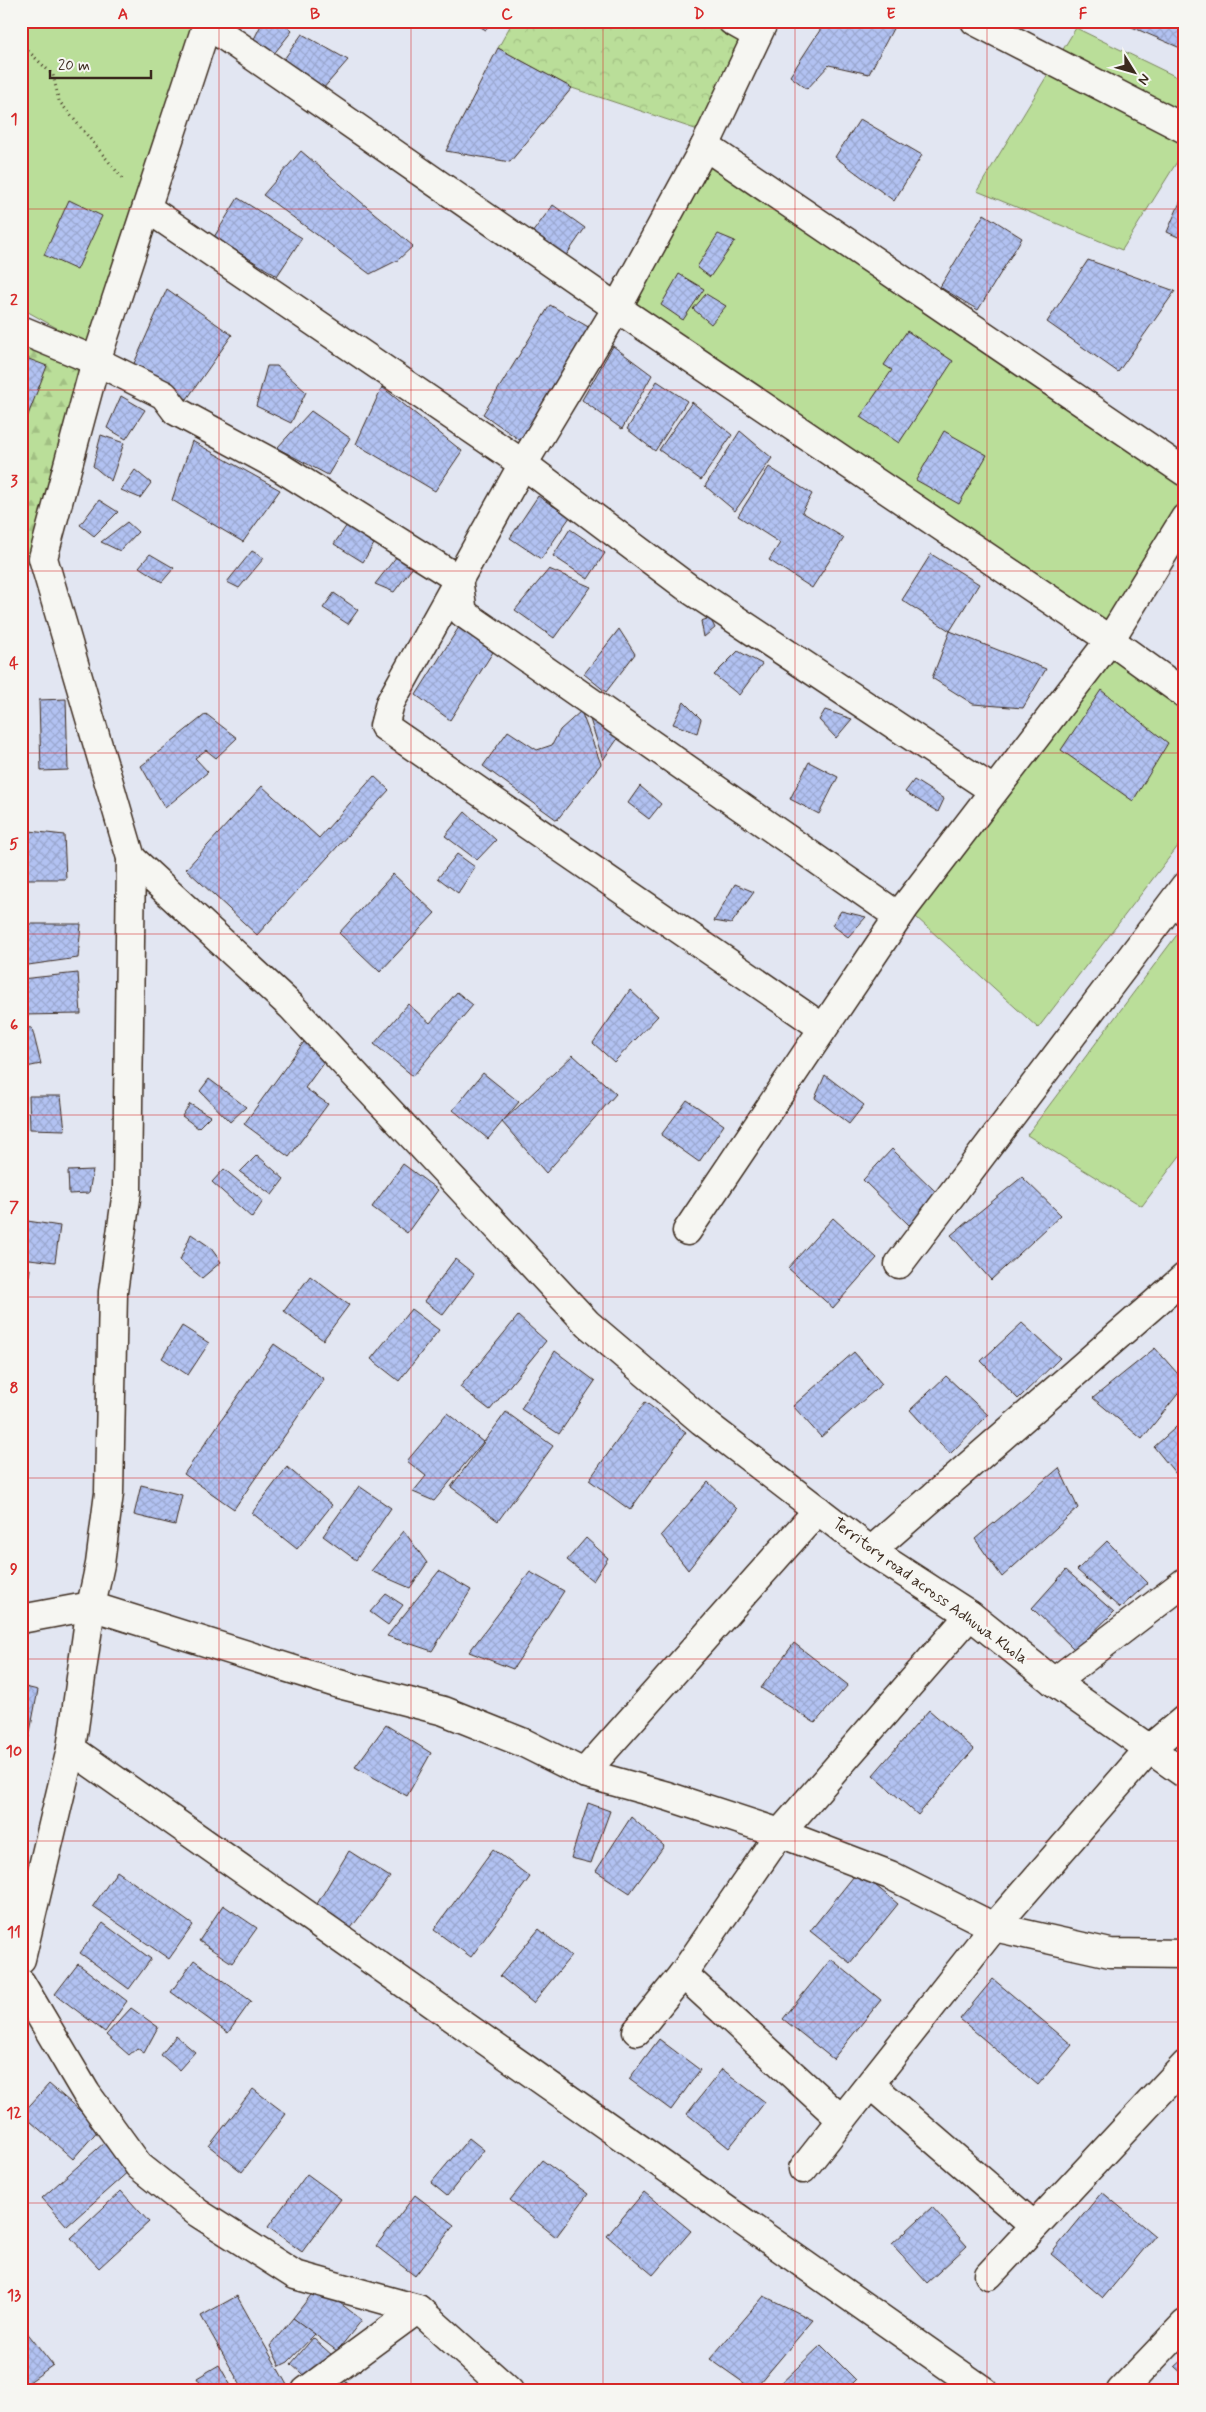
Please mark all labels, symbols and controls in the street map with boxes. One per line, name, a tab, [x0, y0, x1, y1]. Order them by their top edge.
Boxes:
text: A	[118, 4, 128, 25]
text: B	[310, 4, 320, 25]
text: C	[501, 4, 513, 25]
text: D	[693, 4, 705, 25]
text: E	[886, 4, 896, 25]
text: F	[1079, 4, 1088, 25]
scale bar	[50, 48, 151, 80]
north arrow	[1108, 48, 1158, 98]
text: 20 m	[58, 56, 90, 76]
text: N	[1134, 70, 1154, 88]
text: 1	[10, 109, 18, 130]
text: 2	[10, 290, 18, 311]
text: 3	[10, 471, 18, 492]
text: 4	[9, 653, 19, 674]
text: 5	[9, 834, 19, 855]
text: 6	[10, 1015, 18, 1036]
text: 7	[9, 1197, 19, 1218]
text: 8	[9, 1378, 19, 1399]
street label: Territory road across Adhuwa Khola	[828, 1513, 1032, 1669]
text: 9	[10, 1559, 18, 1580]
text: 10	[6, 1741, 22, 1762]
text: 11	[7, 1922, 21, 1943]
text: 12	[6, 2103, 22, 2124]
text: 13	[7, 2285, 21, 2306]

